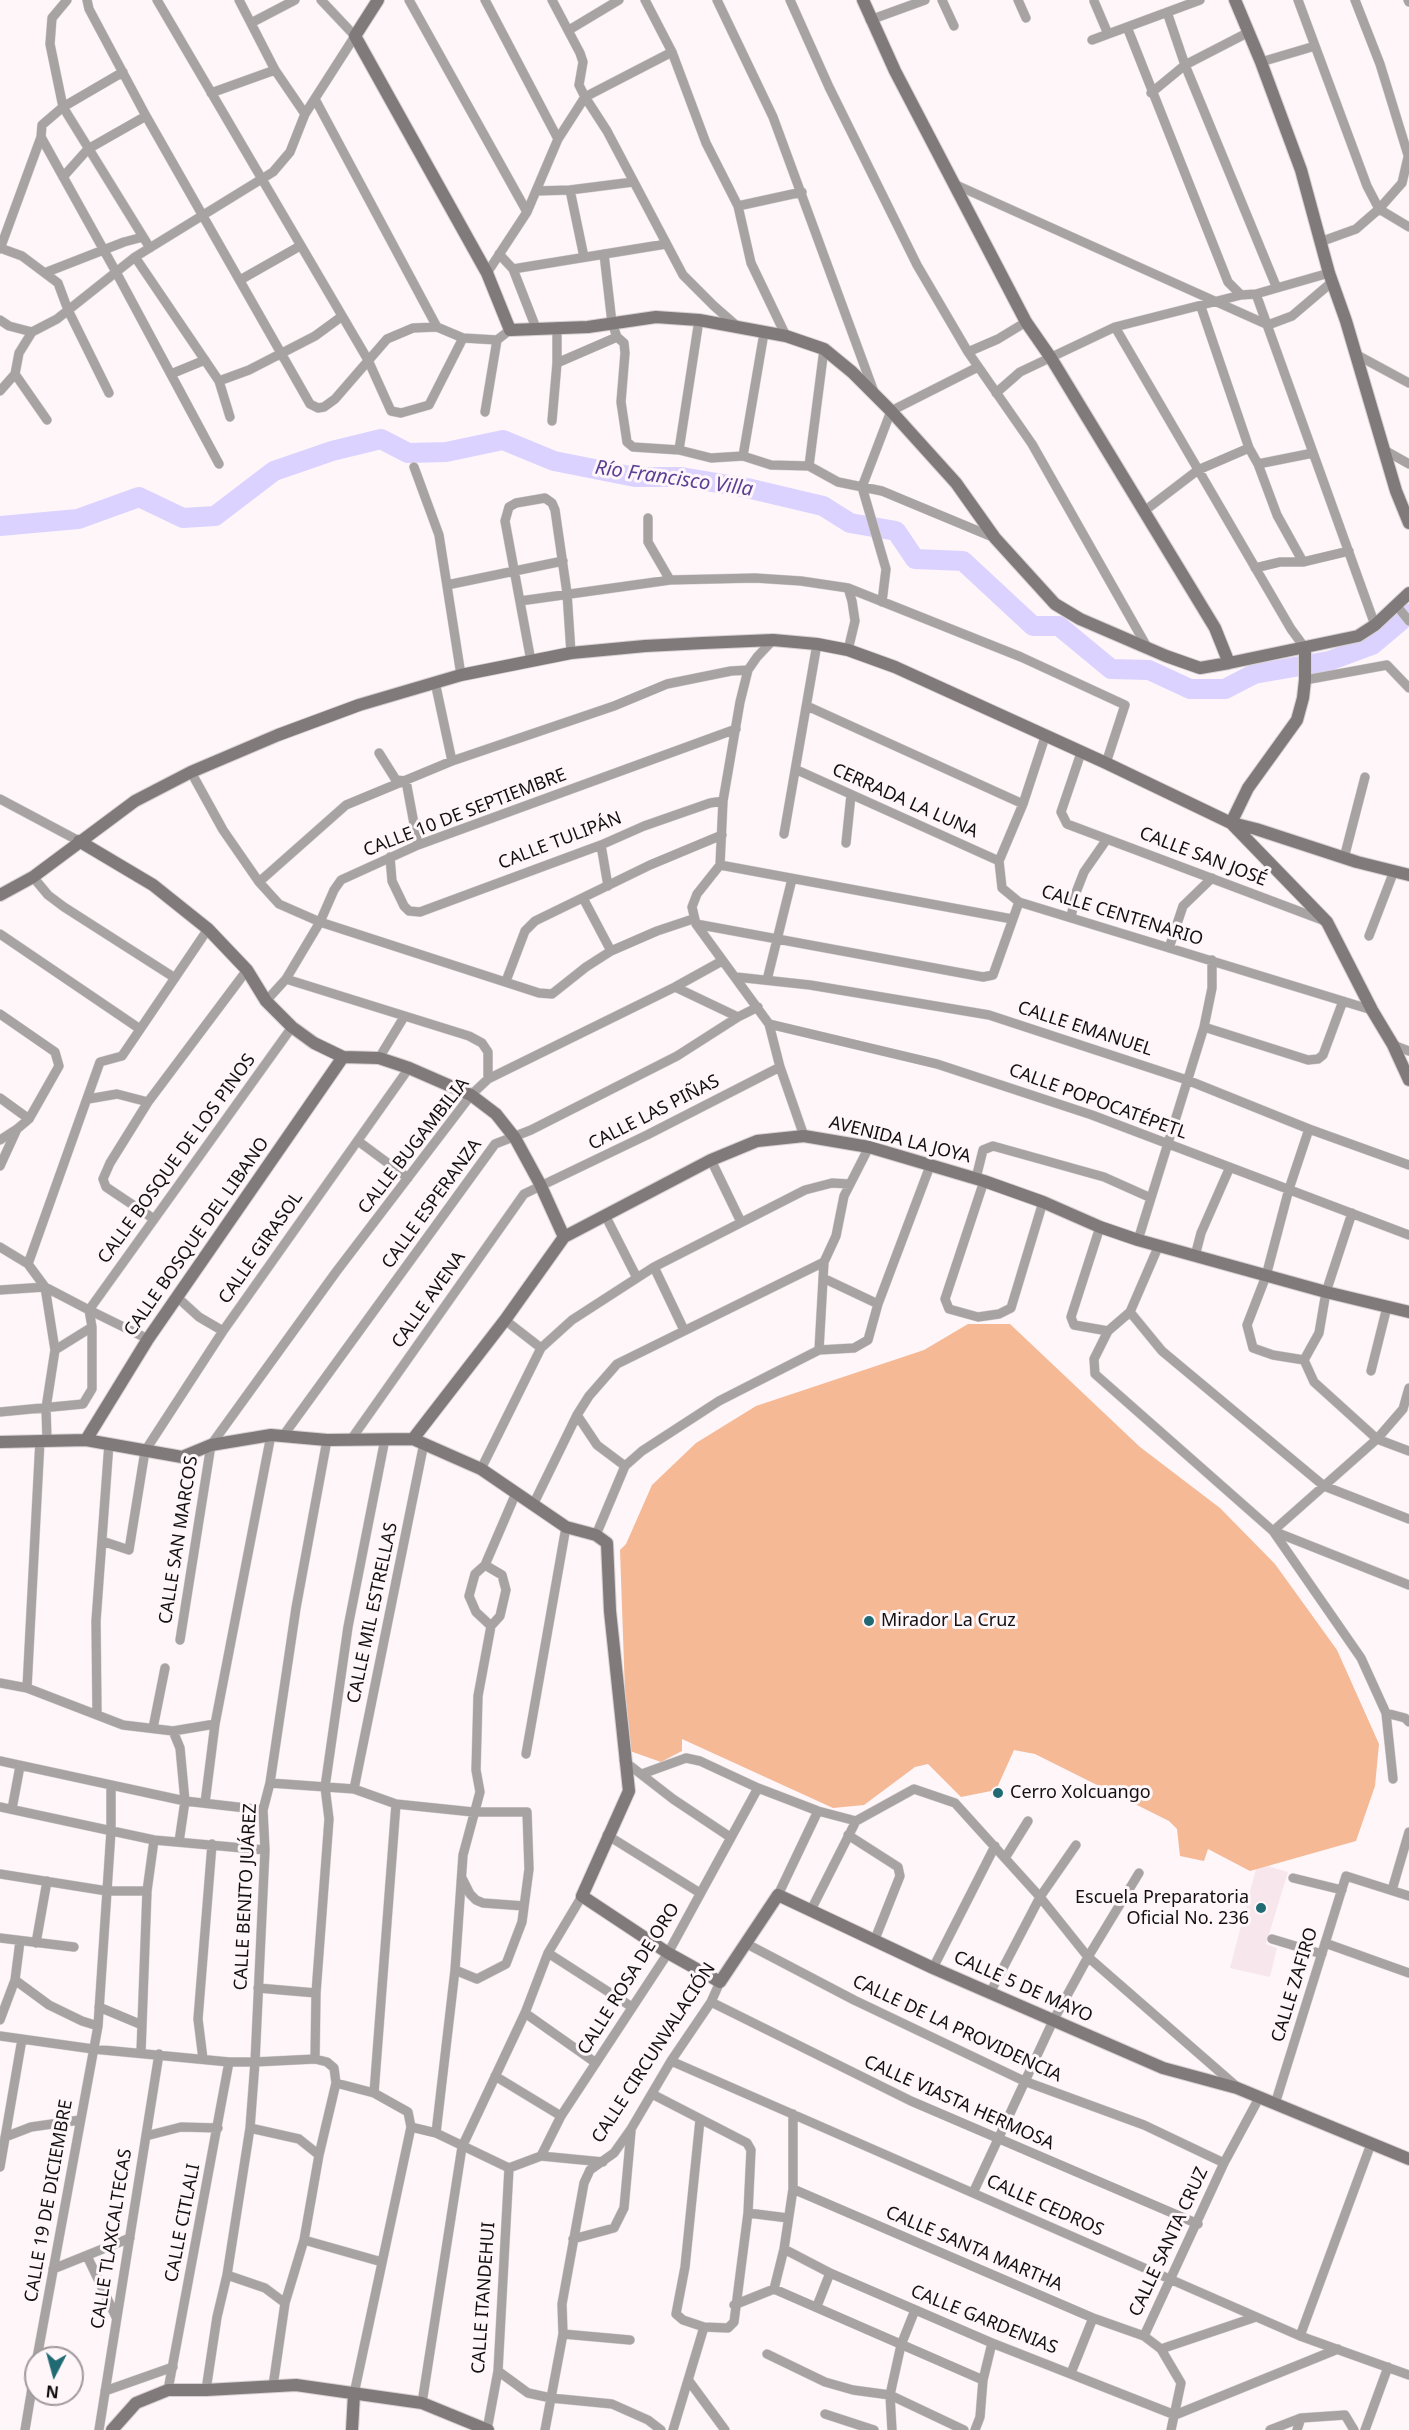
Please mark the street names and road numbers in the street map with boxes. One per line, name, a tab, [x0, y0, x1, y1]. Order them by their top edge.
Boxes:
street label: CERRADA LA LUNA	[829, 759, 981, 843]
street label: CALLE 10 DE SEPTIEMBRE	[360, 764, 570, 862]
street label: CALLE TULIPÁN	[495, 808, 625, 874]
street label: CALLE SAN JOSÉ	[1136, 823, 1270, 891]
street label: CALLE CENTENARIO	[1038, 881, 1206, 951]
street label: CALLE EMANUEL	[1015, 997, 1155, 1061]
street label: CALLE BOSQUE DE LOS PINOS	[94, 1050, 260, 1268]
street label: CALLE POPOCATÉPETL	[1006, 1060, 1190, 1144]
street label: CALLE LAS PIÑAS	[585, 1071, 723, 1155]
street label: CALLE BUGAMBILIA	[354, 1074, 474, 1218]
street label: AVENIDA LA JOYA	[827, 1112, 973, 1168]
street label: CALLE BOSQUE DEL LIBANO	[120, 1133, 274, 1341]
street label: CALLE ESPERANZA	[378, 1135, 486, 1273]
street label: CALLE GIRASOL	[214, 1188, 308, 1308]
street label: CALLE AVENA	[388, 1247, 470, 1353]
street label: CALLE SAN MARCOS	[155, 1454, 203, 1626]
street label: CALLE MIL ESTRELLAS	[343, 1521, 403, 1705]
street label: CALLE BENITO JUÁREZ	[230, 1803, 262, 1991]
street label: CALLE ROSA DE ORO	[574, 1899, 684, 2059]
street label: CALLE ZAFIRO	[1267, 1925, 1323, 2045]
street label: CALLE 5 DE MAYO	[950, 1947, 1096, 2027]
street label: CALLE CIRCUNVALACIÓN	[588, 1959, 720, 2147]
street label: CALLE DE LA PROVIDENCIA	[849, 1971, 1065, 2087]
street label: CALLE VIASTA HERMOSA	[861, 2051, 1057, 2155]
street label: CALLE 19 DE DICIEMBRE	[21, 2098, 77, 2304]
street label: CALLE TLAXCALTECAS	[87, 2147, 137, 2331]
street label: CALLE CITLALI	[161, 2162, 205, 2284]
street label: CALLE SANTA CRUZ	[1125, 2164, 1213, 2320]
street label: CALLE CEDROS	[983, 2170, 1107, 2242]
street label: CALLE SANTA MARTHA	[882, 2202, 1066, 2296]
street label: CALLE ITANDEHUI	[468, 2221, 500, 2375]
street label: CALLE GARDENIAS	[907, 2281, 1061, 2359]

